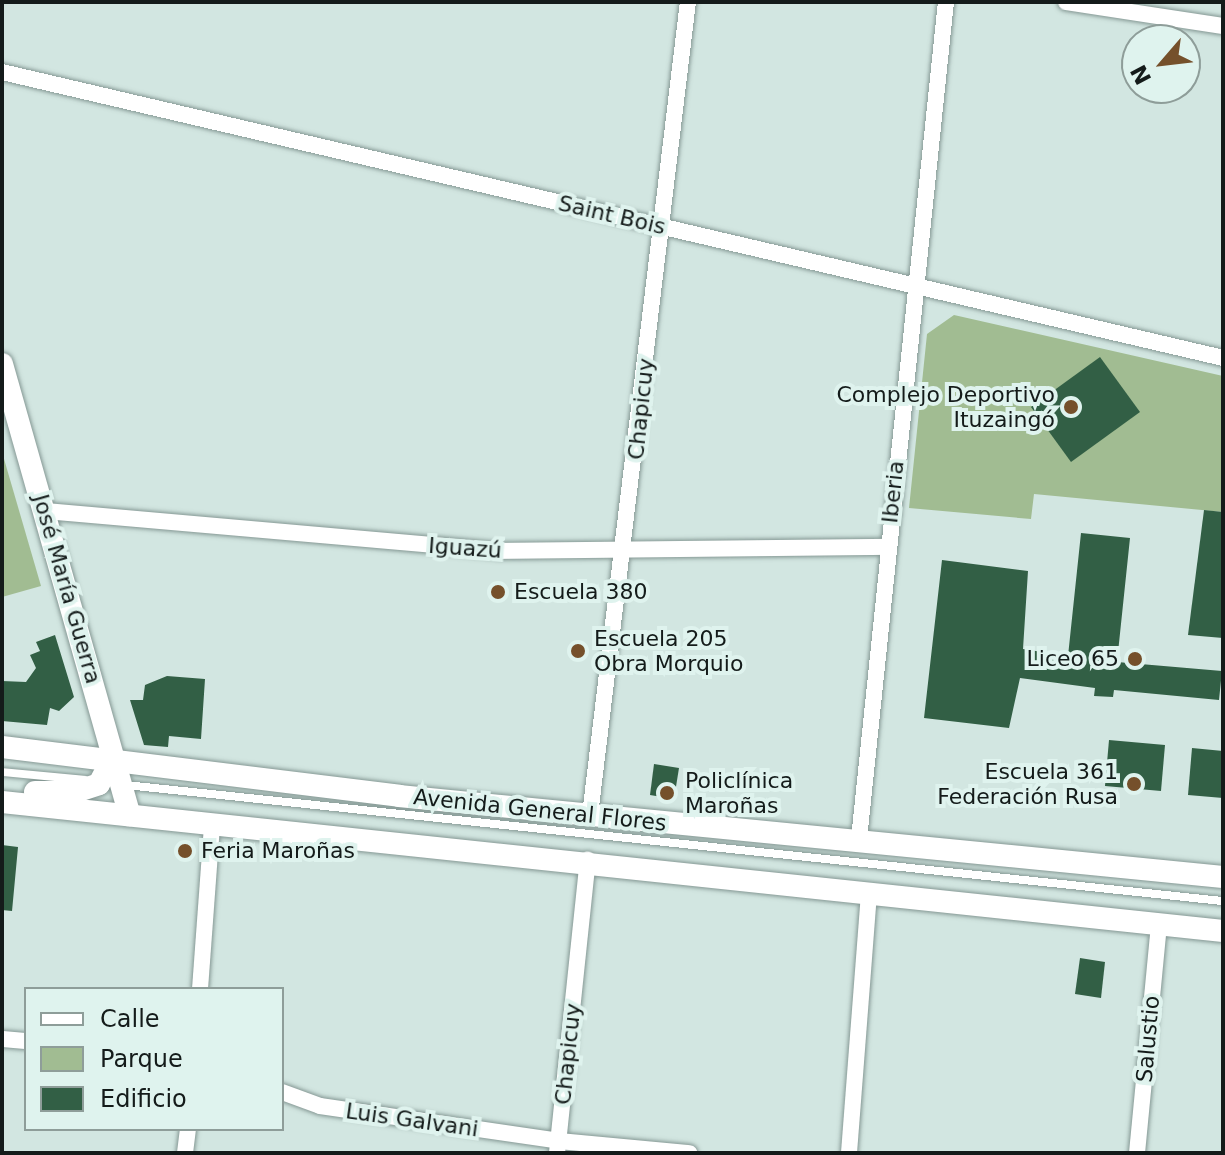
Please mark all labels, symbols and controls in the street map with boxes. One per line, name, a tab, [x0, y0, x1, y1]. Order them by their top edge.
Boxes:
north arrow	[1121, 24, 1201, 104]
text: N	[1126, 61, 1156, 89]
street label: Saint Bois	[556, 190, 668, 240]
street label: Chapicuy	[623, 357, 659, 461]
place label: Complejo Deportivo Ituzaingó	[836, 381, 1055, 432]
marker: Complejo Deportivo Ituzaingó	[1062, 398, 1080, 416]
street label: Iberia	[877, 459, 909, 525]
street label: José María Guerra	[27, 491, 107, 687]
street label: Iguazú	[427, 532, 503, 564]
place label: Escuela 380	[514, 579, 648, 605]
marker: Escuela 380	[489, 583, 507, 601]
place label: Escuela 205 Obra Morquio	[594, 625, 743, 676]
marker: Escuela 205 Obra Morquio	[569, 642, 587, 660]
place label: Liceo 65	[1027, 646, 1119, 672]
marker: Liceo 65	[1126, 650, 1144, 668]
place label: Escuela 361 Federación Rusa	[937, 758, 1118, 810]
place label: Policlínica Maroñas	[685, 767, 793, 818]
marker: Escuela 361 Federación Rusa	[1125, 775, 1143, 793]
marker: Policlínica Maroñas	[656, 782, 678, 804]
street label: Avenida General Flores	[412, 784, 668, 836]
place label: Feria Maroñas	[201, 838, 355, 864]
marker: Feria Maroñas	[176, 842, 194, 860]
legend	[24, 987, 284, 1131]
street label: Salustio	[1131, 994, 1165, 1084]
street label: Chapicuy	[550, 1002, 586, 1106]
text: Calle	[100, 1005, 160, 1033]
text: Parque	[100, 1045, 183, 1073]
text: Edificio	[100, 1085, 187, 1113]
street label: Luis Galvani	[344, 1098, 480, 1142]

